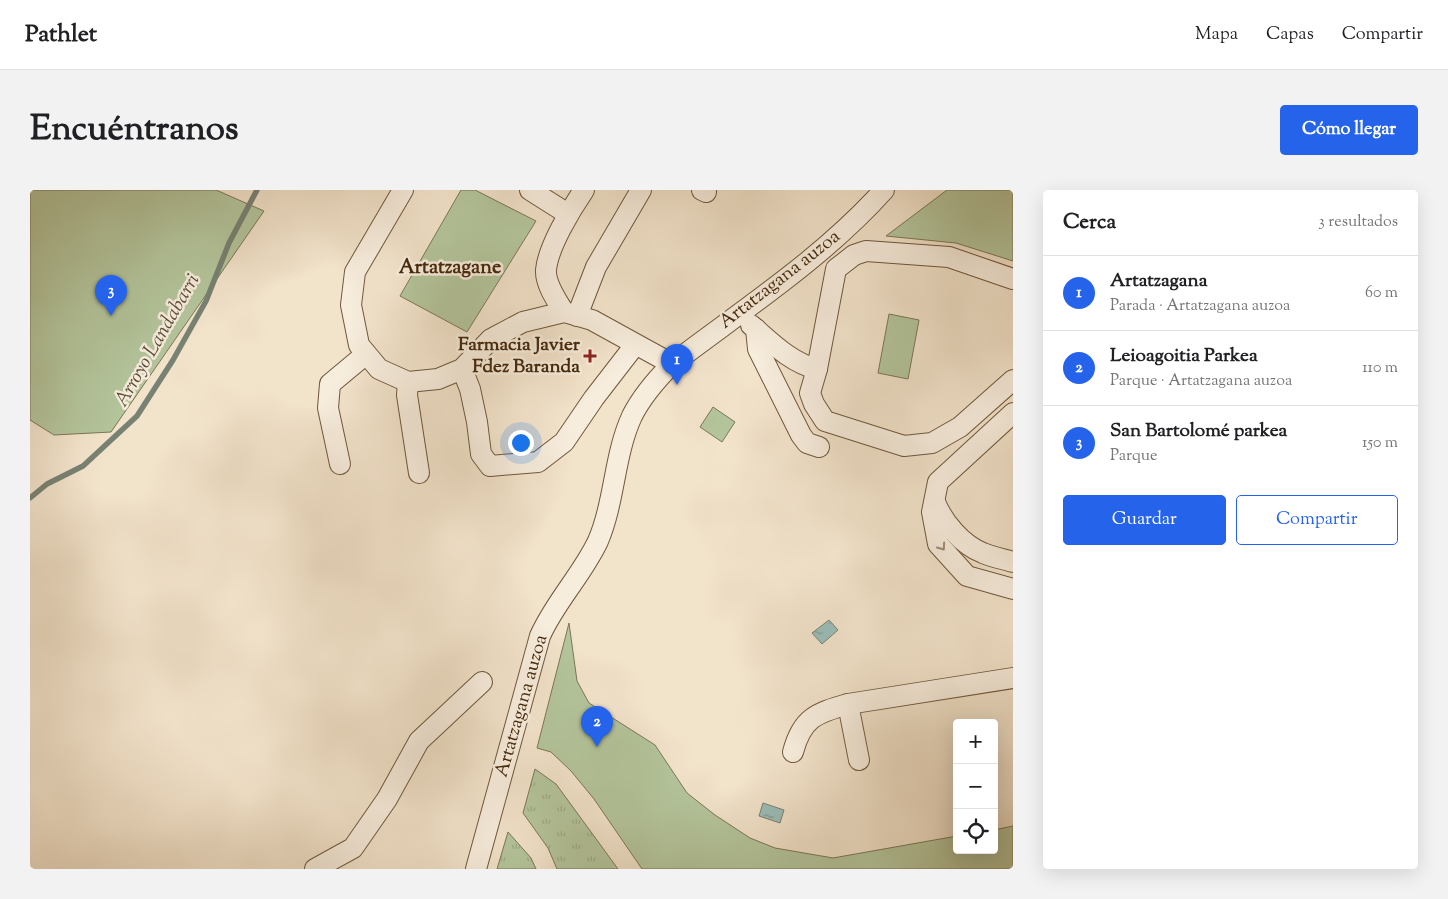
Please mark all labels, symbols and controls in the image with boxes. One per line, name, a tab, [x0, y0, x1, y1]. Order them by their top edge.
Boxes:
text: Pathlet	[25, 18, 97, 52]
text: Mapa	[1195, 22, 1238, 48]
text: Capas	[1266, 22, 1314, 48]
text: Compartir	[1342, 22, 1423, 48]
text: Encuéntranos	[30, 105, 239, 156]
button: Cómo llegar	[1280, 105, 1418, 155]
text: Cerca	[1063, 208, 1116, 238]
text: 3 resultados	[1318, 211, 1398, 234]
street label: Artatzagana auzoa	[714, 224, 847, 336]
district label: Artatzagane	[399, 254, 501, 283]
text: Artatzagana	[1110, 268, 1207, 295]
water label: Arroyo Landabarri	[108, 269, 208, 413]
pin: 3	[95, 275, 127, 316]
text: 1	[1076, 282, 1082, 305]
text: 60 m	[1365, 282, 1398, 305]
text: Parada · Artatzagana auzoa	[1110, 295, 1290, 318]
place label: Farmacia Javier Fdez Baranda	[458, 332, 581, 381]
text: Leioagoitia Parkea	[1110, 343, 1258, 370]
pin: 1	[661, 344, 693, 385]
marker: Farmacia Javier Fdez Baranda	[584, 350, 596, 362]
text: 2	[1075, 357, 1083, 380]
text: 110 m	[1362, 357, 1398, 380]
text: Parque · Artatzagana auzoa	[1110, 370, 1292, 393]
text: San Bartolomé parkea	[1110, 418, 1287, 445]
your location	[508, 430, 534, 456]
text: 3	[1076, 432, 1082, 455]
text: 150 m	[1362, 432, 1398, 455]
text: Parque	[1110, 445, 1157, 468]
button: Guardar	[1063, 495, 1226, 545]
button: Compartir	[1236, 495, 1398, 545]
one-way arrow	[936, 541, 945, 551]
street label: Artatzagana auzoa	[489, 631, 555, 781]
pin: 2	[581, 706, 613, 747]
map controls	[953, 719, 998, 854]
button: +	[953, 719, 998, 764]
button: −	[953, 764, 998, 809]
button: locate	[953, 809, 998, 854]

